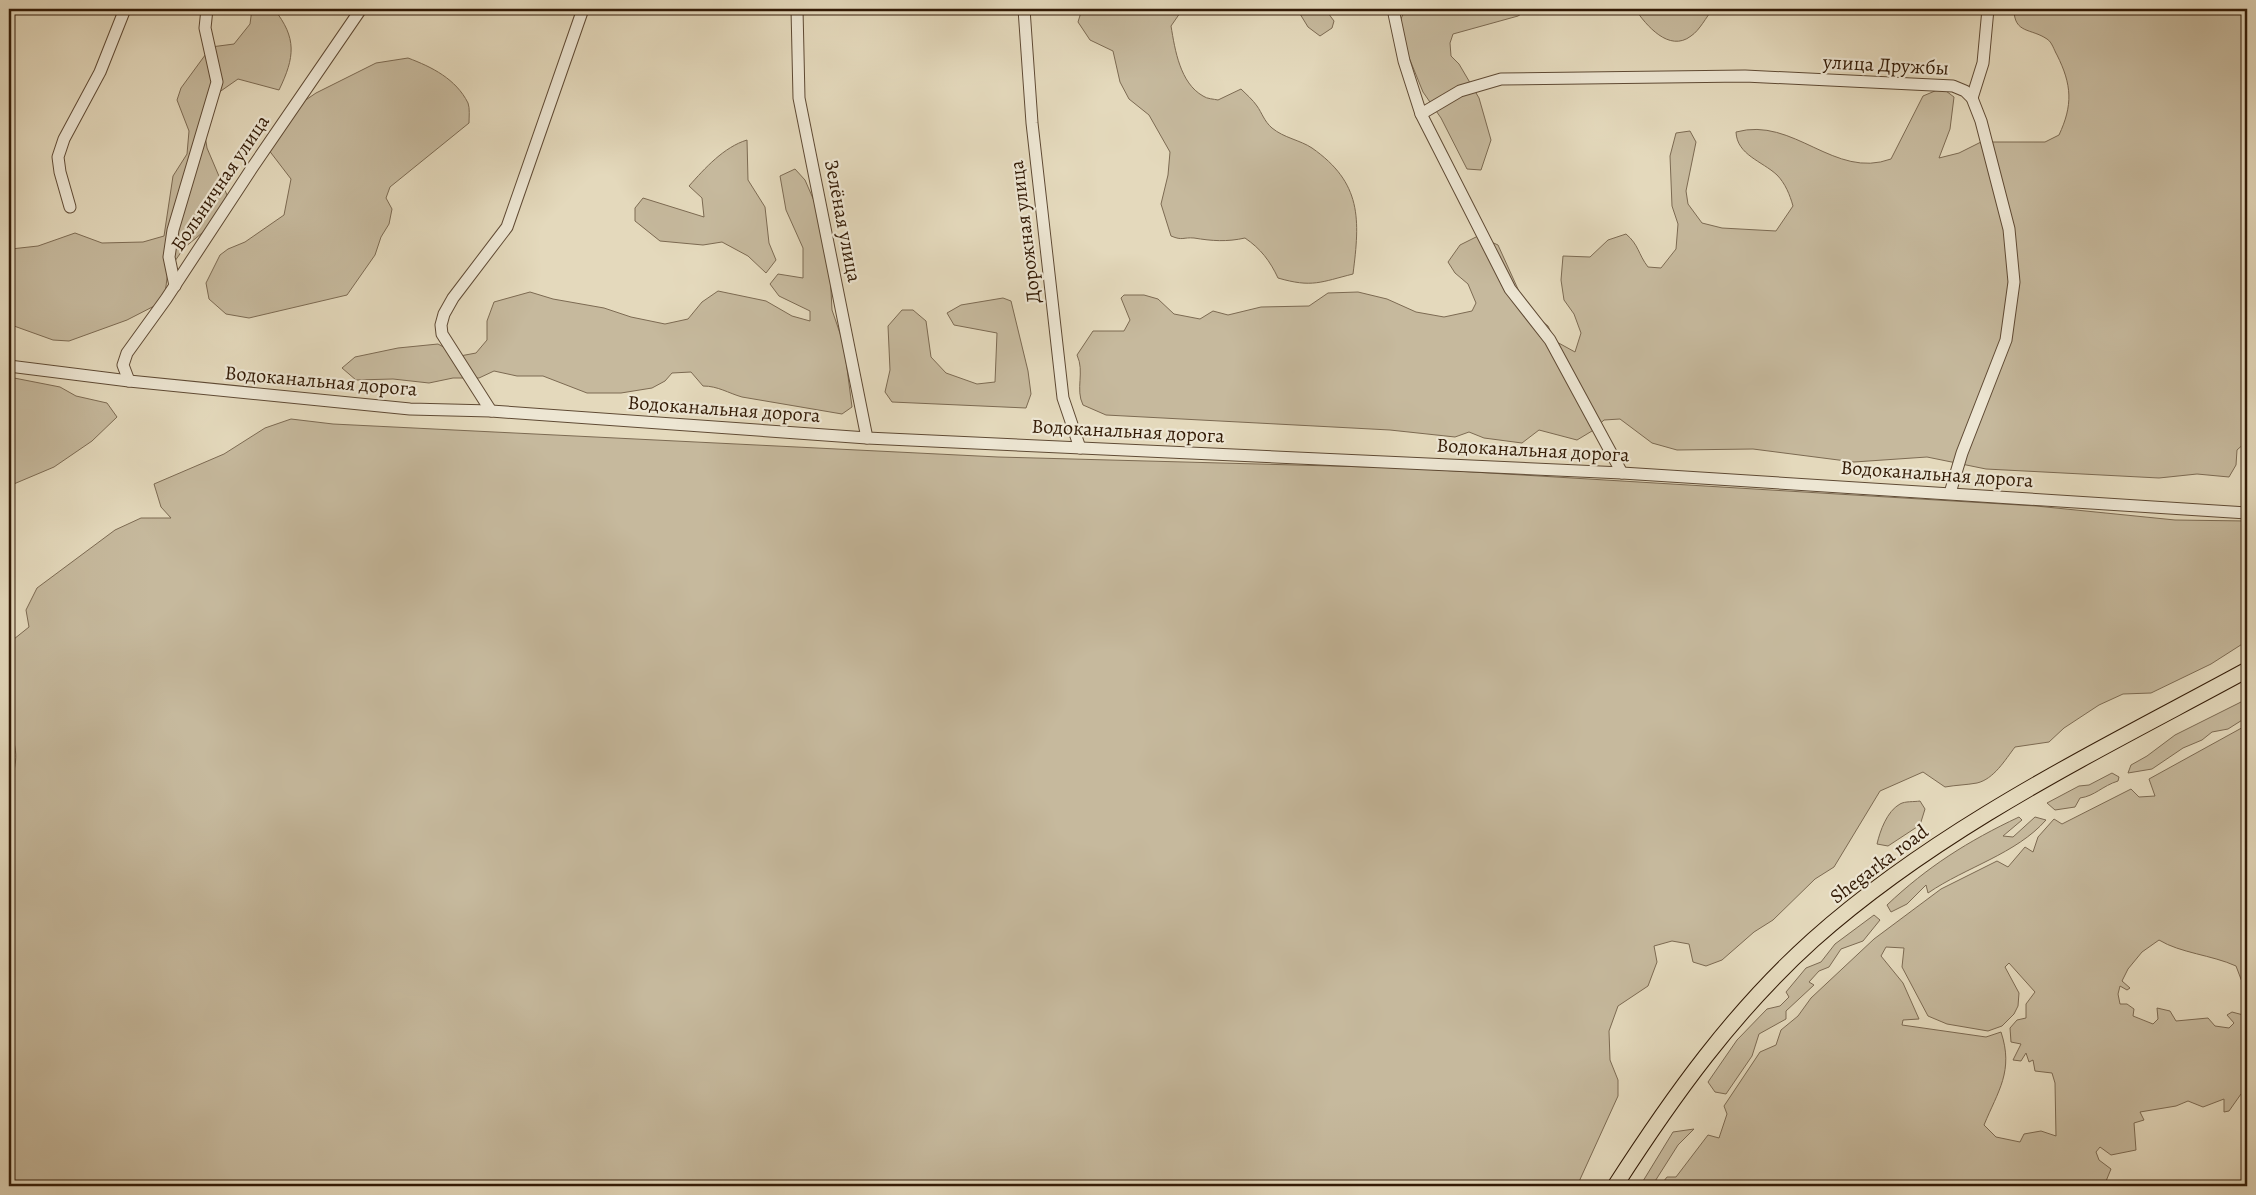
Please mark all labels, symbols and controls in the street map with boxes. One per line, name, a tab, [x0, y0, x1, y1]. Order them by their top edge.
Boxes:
street label: улица Дружбы	[1821, 48, 1950, 82]
street label: Больничная улица	[164, 109, 276, 257]
street label: Зелёная улица	[818, 158, 868, 285]
street label: Дорожная улица	[1003, 158, 1047, 305]
street label: Водоканальная дорога	[224, 359, 419, 403]
street label: Водоканальная дорога	[627, 389, 822, 429]
street label: Водоканальная дорога	[1031, 412, 1226, 450]
street label: Водоканальная дорога	[1436, 431, 1631, 469]
street label: Водоканальная дорога	[1840, 454, 2035, 494]
street label: Shegarka road	[1824, 818, 1934, 910]

